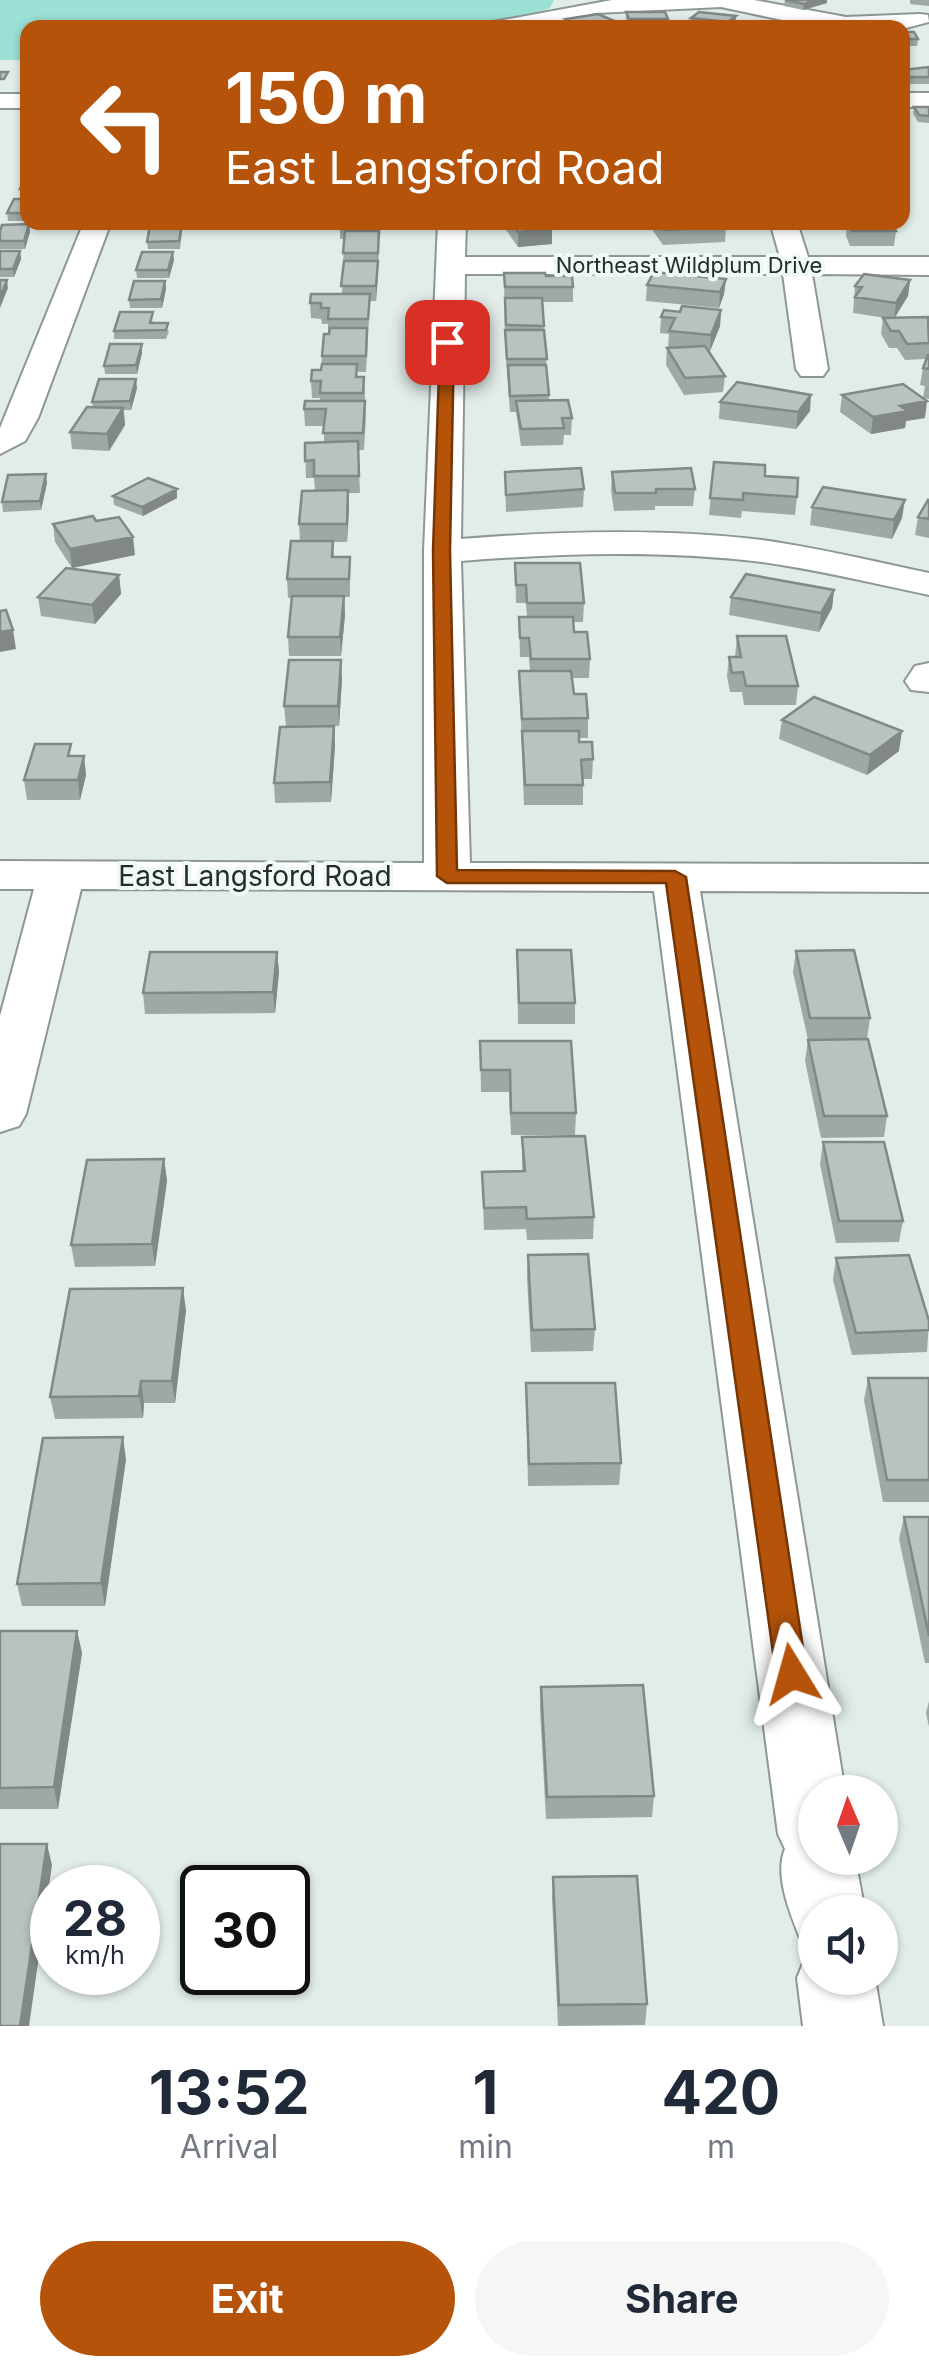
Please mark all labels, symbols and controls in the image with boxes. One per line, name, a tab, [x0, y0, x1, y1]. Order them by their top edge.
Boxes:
text: 150 m	[225, 55, 428, 140]
icon: left	[60, 60, 190, 190]
text: East Langsford Road	[225, 140, 664, 195]
street label: Northeast Wildplum Drive	[556, 252, 822, 278]
pin	[405, 300, 490, 385]
icon: arrive	[420, 315, 475, 370]
street label: East Langsford Road	[118, 859, 392, 893]
position arrow	[740, 1622, 844, 1726]
north arrow	[798, 1775, 898, 1875]
map controls	[798, 1775, 898, 1995]
speed limit sign: 30	[180, 1865, 310, 1995]
text: 28	[63, 1888, 127, 1948]
button: sound	[798, 1895, 898, 1995]
text: km/h	[65, 1940, 125, 1970]
text: 13:52	[149, 2056, 309, 2128]
text: 1	[473, 2056, 498, 2128]
text: 420	[661, 2056, 780, 2128]
text: Arrival	[180, 2127, 278, 2166]
text: min	[458, 2127, 513, 2166]
text: m	[707, 2127, 735, 2166]
button: Exit	[40, 2241, 455, 2356]
button: Share	[475, 2241, 889, 2356]

